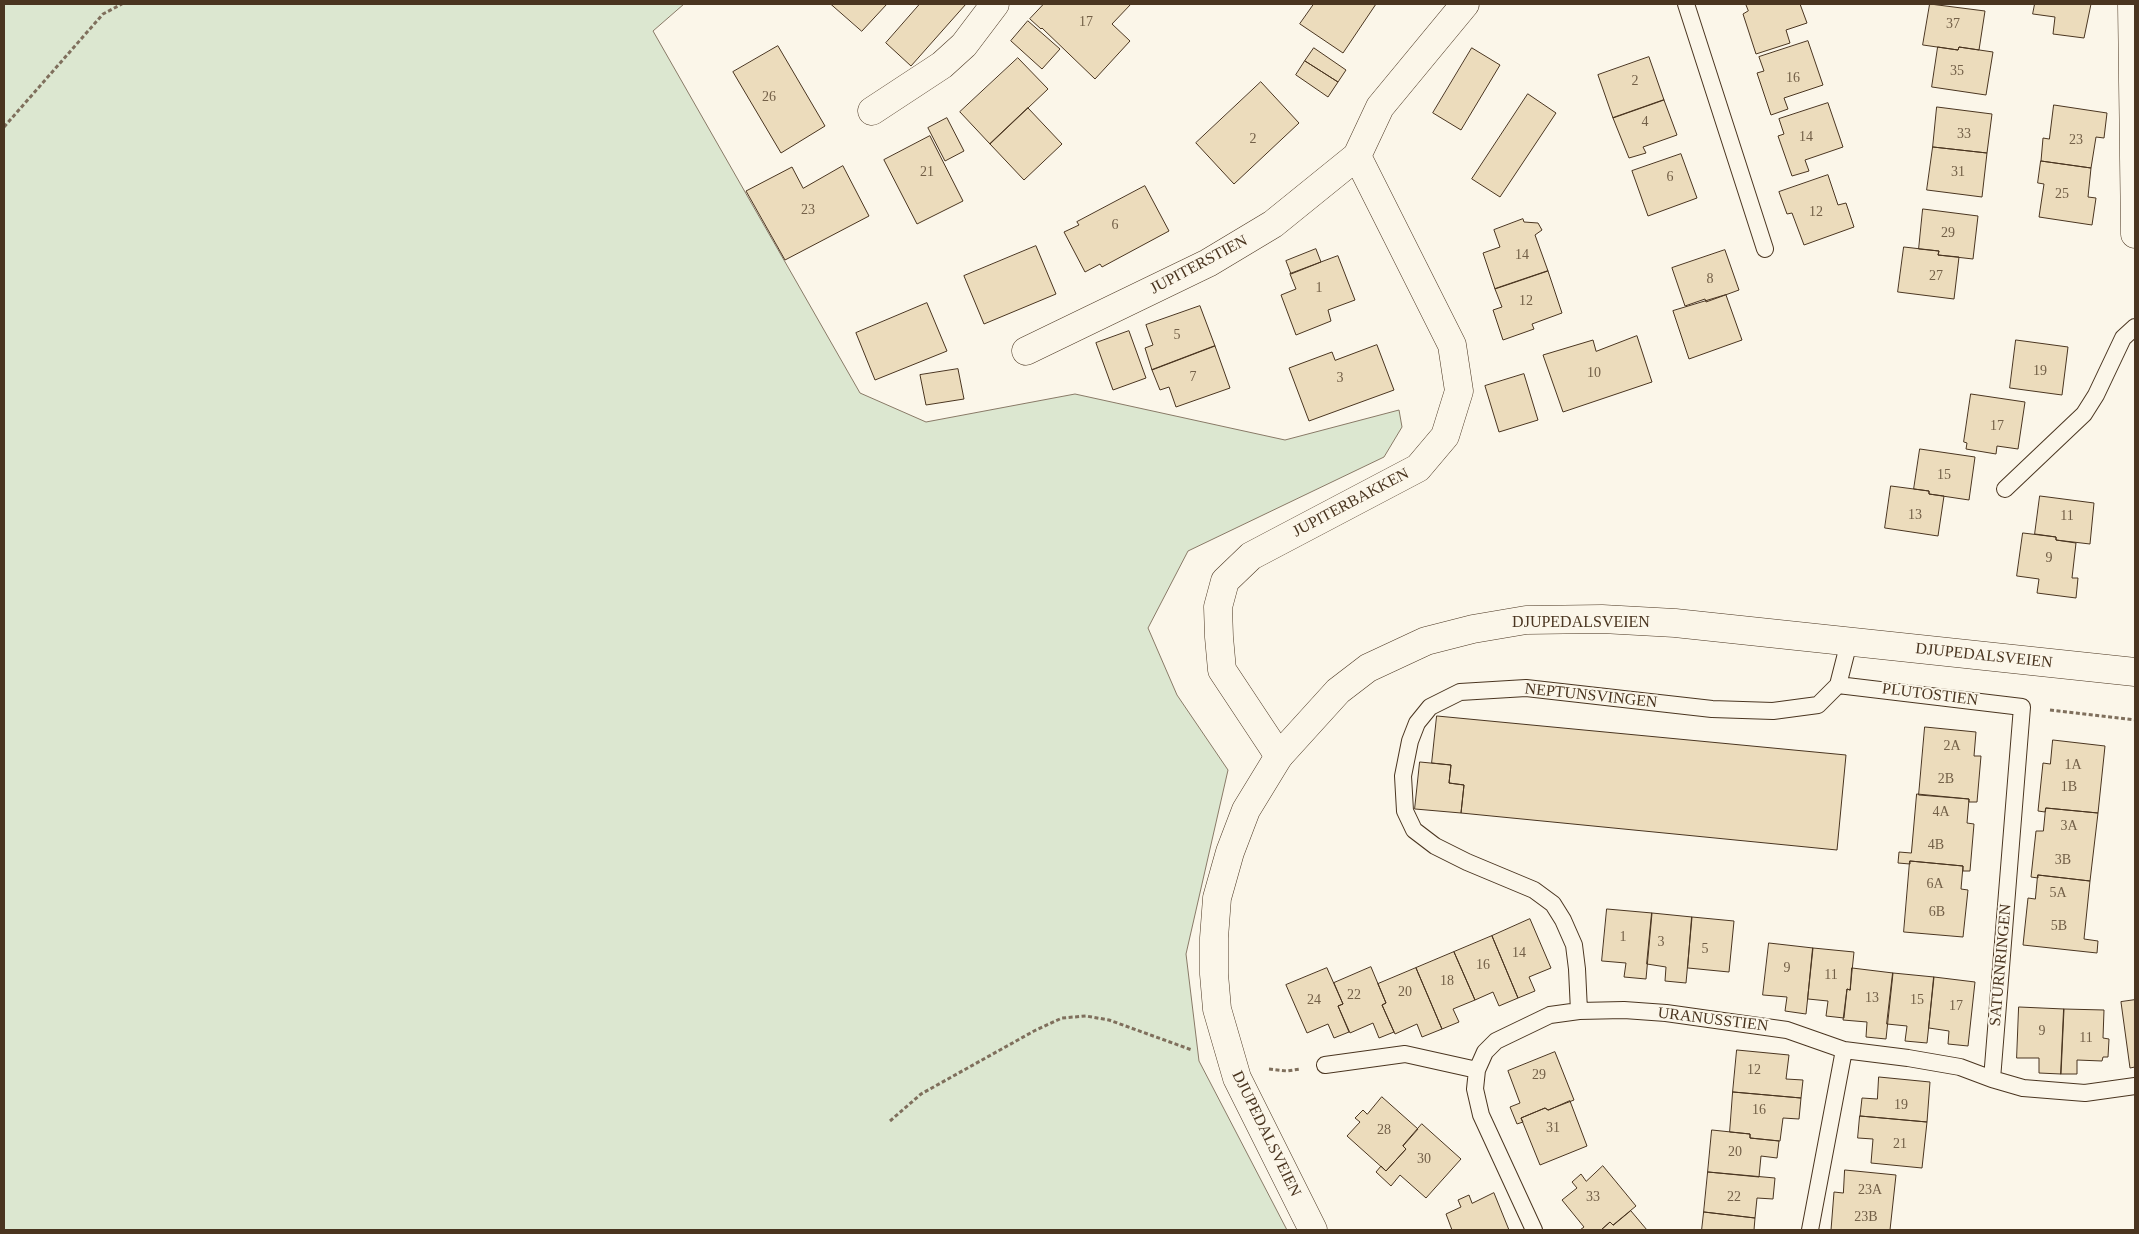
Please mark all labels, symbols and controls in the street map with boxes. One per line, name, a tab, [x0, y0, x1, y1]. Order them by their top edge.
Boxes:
house number: 17	[1079, 14, 1093, 30]
house number: 37	[1946, 16, 1960, 32]
house number: 35	[1950, 63, 1964, 79]
house number: 16	[1786, 70, 1800, 86]
house number: 2	[1632, 73, 1638, 89]
house number: 26	[762, 89, 776, 105]
house number: 4	[1642, 114, 1648, 130]
house number: 33	[1957, 126, 1971, 142]
house number: 14	[1799, 129, 1813, 145]
house number: 2	[1250, 131, 1256, 147]
house number: 23	[2069, 132, 2083, 148]
house number: 21	[920, 164, 934, 180]
house number: 31	[1951, 164, 1965, 180]
house number: 6	[1666, 169, 1674, 185]
house number: 25	[2055, 186, 2069, 202]
house number: 23	[801, 202, 815, 218]
house number: 12	[1809, 204, 1823, 220]
house number: 6	[1112, 217, 1118, 233]
house number: 29	[1941, 225, 1955, 241]
street label: JUPITERSTIEN	[1147, 231, 1251, 299]
house number: 14	[1515, 247, 1529, 263]
house number: 27	[1929, 268, 1943, 284]
house number: 8	[1706, 271, 1714, 287]
house number: 1	[1316, 280, 1322, 296]
house number: 12	[1519, 293, 1533, 309]
house number: 5	[1174, 327, 1180, 343]
house number: 19	[2033, 363, 2047, 379]
house number: 10	[1587, 365, 1601, 381]
house number: 7	[1190, 369, 1196, 385]
house number: 3	[1336, 370, 1344, 386]
house number: 17	[1990, 418, 2004, 434]
street label: JUPITERBAKKEN	[1290, 464, 1412, 542]
house number: 15	[1937, 467, 1951, 483]
house number: 13	[1908, 507, 1922, 523]
house number: 11	[2060, 508, 2074, 524]
house number: 9	[2046, 550, 2052, 566]
street label: DJUPEDALSVEIEN	[1512, 613, 1650, 633]
street label: DJUPEDALSVEIEN	[1914, 639, 2054, 673]
street label: NEPTUNSVINGEN	[1524, 679, 1658, 713]
street label: PLUTOSTIEN	[1881, 680, 1979, 710]
house number: 2A	[1943, 738, 1961, 754]
house number: 1A	[2064, 757, 2082, 773]
house number: 2B	[1938, 771, 1954, 787]
house number: 1B	[2061, 779, 2077, 795]
house number: 4A	[1932, 804, 1950, 820]
house number: 3A	[2060, 818, 2078, 834]
house number: 4B	[1928, 837, 1944, 853]
house number: 3B	[2055, 852, 2071, 868]
house number: 6A	[1926, 876, 1944, 892]
house number: 5A	[2049, 885, 2067, 901]
street label: SATURNRINGEN	[1986, 903, 2016, 1027]
house number: 6B	[1929, 904, 1945, 920]
house number: 5B	[2051, 918, 2067, 934]
house number: 1	[1620, 929, 1626, 945]
house number: 3	[1658, 934, 1664, 950]
house number: 5	[1702, 941, 1708, 957]
house number: 14	[1512, 945, 1526, 961]
house number: 16	[1476, 957, 1490, 973]
house number: 9	[1784, 960, 1790, 976]
house number: 11	[1824, 967, 1838, 983]
house number: 18	[1440, 973, 1454, 989]
house number: 20	[1398, 984, 1412, 1000]
house number: 22	[1347, 987, 1361, 1003]
house number: 13	[1865, 990, 1879, 1006]
house number: 24	[1307, 992, 1321, 1008]
house number: 15	[1910, 992, 1924, 1008]
house number: 17	[1949, 998, 1963, 1014]
street label: URANUSSTIEN	[1657, 1004, 1769, 1036]
house number: 9	[2038, 1023, 2045, 1039]
house number: 11	[2079, 1030, 2093, 1046]
house number: 12	[1747, 1062, 1761, 1078]
house number: 29	[1532, 1067, 1546, 1083]
street label: DJUPEDALSVEIEN	[1227, 1068, 1305, 1200]
house number: 19	[1894, 1097, 1908, 1113]
house number: 16	[1752, 1102, 1766, 1118]
house number: 31	[1546, 1120, 1560, 1136]
house number: 28	[1377, 1122, 1391, 1138]
house number: 21	[1893, 1136, 1907, 1152]
house number: 20	[1728, 1144, 1742, 1160]
house number: 30	[1417, 1151, 1431, 1167]
house number: 23A	[1858, 1182, 1882, 1198]
house number: 33	[1586, 1189, 1600, 1205]
house number: 22	[1727, 1189, 1741, 1205]
house number: 23B	[1854, 1209, 1878, 1225]

